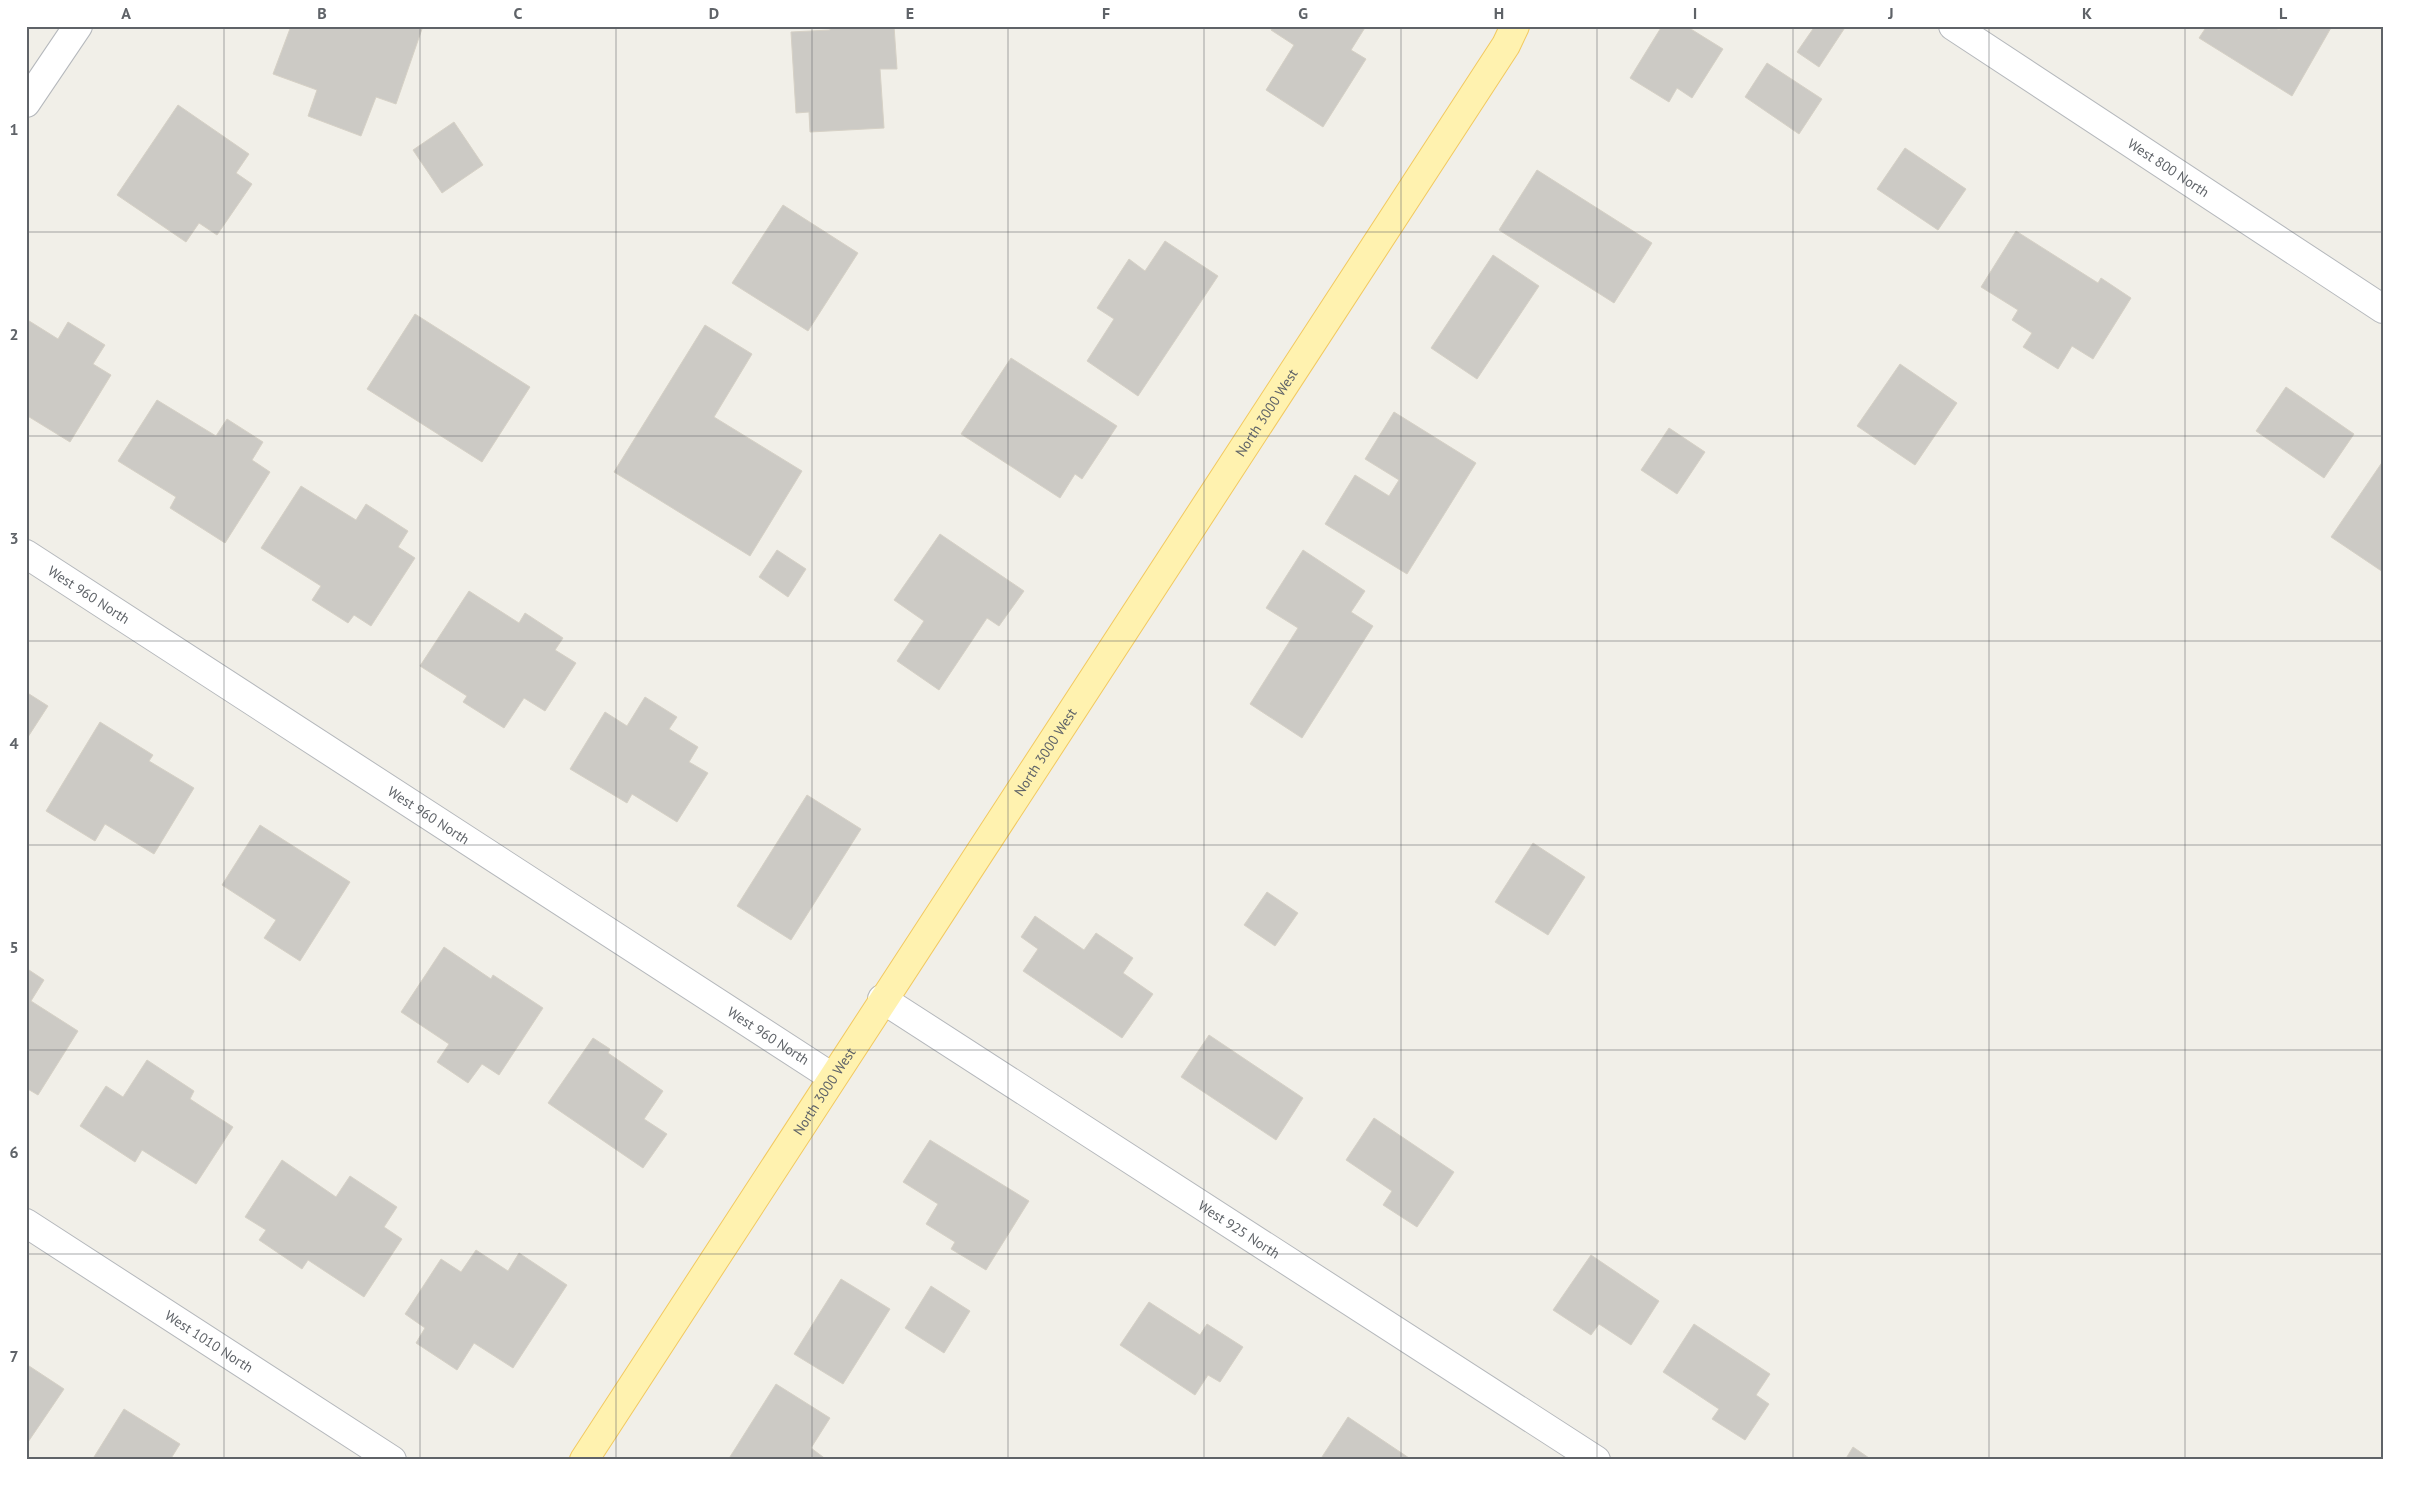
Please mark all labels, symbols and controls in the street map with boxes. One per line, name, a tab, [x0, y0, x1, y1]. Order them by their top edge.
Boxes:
text: A	[121, 3, 131, 23]
text: B	[317, 3, 327, 23]
text: C	[514, 3, 523, 23]
text: D	[709, 3, 719, 23]
text: E	[906, 3, 914, 23]
text: F	[1102, 3, 1110, 23]
text: G	[1298, 3, 1308, 23]
text: H	[1494, 3, 1504, 23]
text: I	[1693, 3, 1697, 23]
text: J	[1887, 3, 1894, 23]
text: K	[2082, 3, 2092, 23]
text: L	[2279, 3, 2288, 23]
text: 1	[9, 119, 19, 139]
street label: West 800 North	[2124, 135, 2213, 201]
text: 2	[9, 324, 19, 344]
street label: North 3000 West	[1231, 365, 1302, 460]
text: 3	[9, 528, 19, 548]
street label: West 960 North	[45, 562, 133, 628]
street label: North 3000 West	[1010, 705, 1081, 799]
text: 4	[9, 733, 19, 753]
street label: West 960 North	[384, 782, 473, 848]
text: 5	[9, 937, 19, 957]
street label: West 960 North	[724, 1003, 813, 1069]
street label: North 3000 West	[789, 1044, 859, 1139]
text: 6	[9, 1142, 19, 1162]
street label: West 925 North	[1195, 1197, 1283, 1263]
street label: West 1010 North	[162, 1306, 256, 1377]
text: 7	[9, 1346, 19, 1366]

